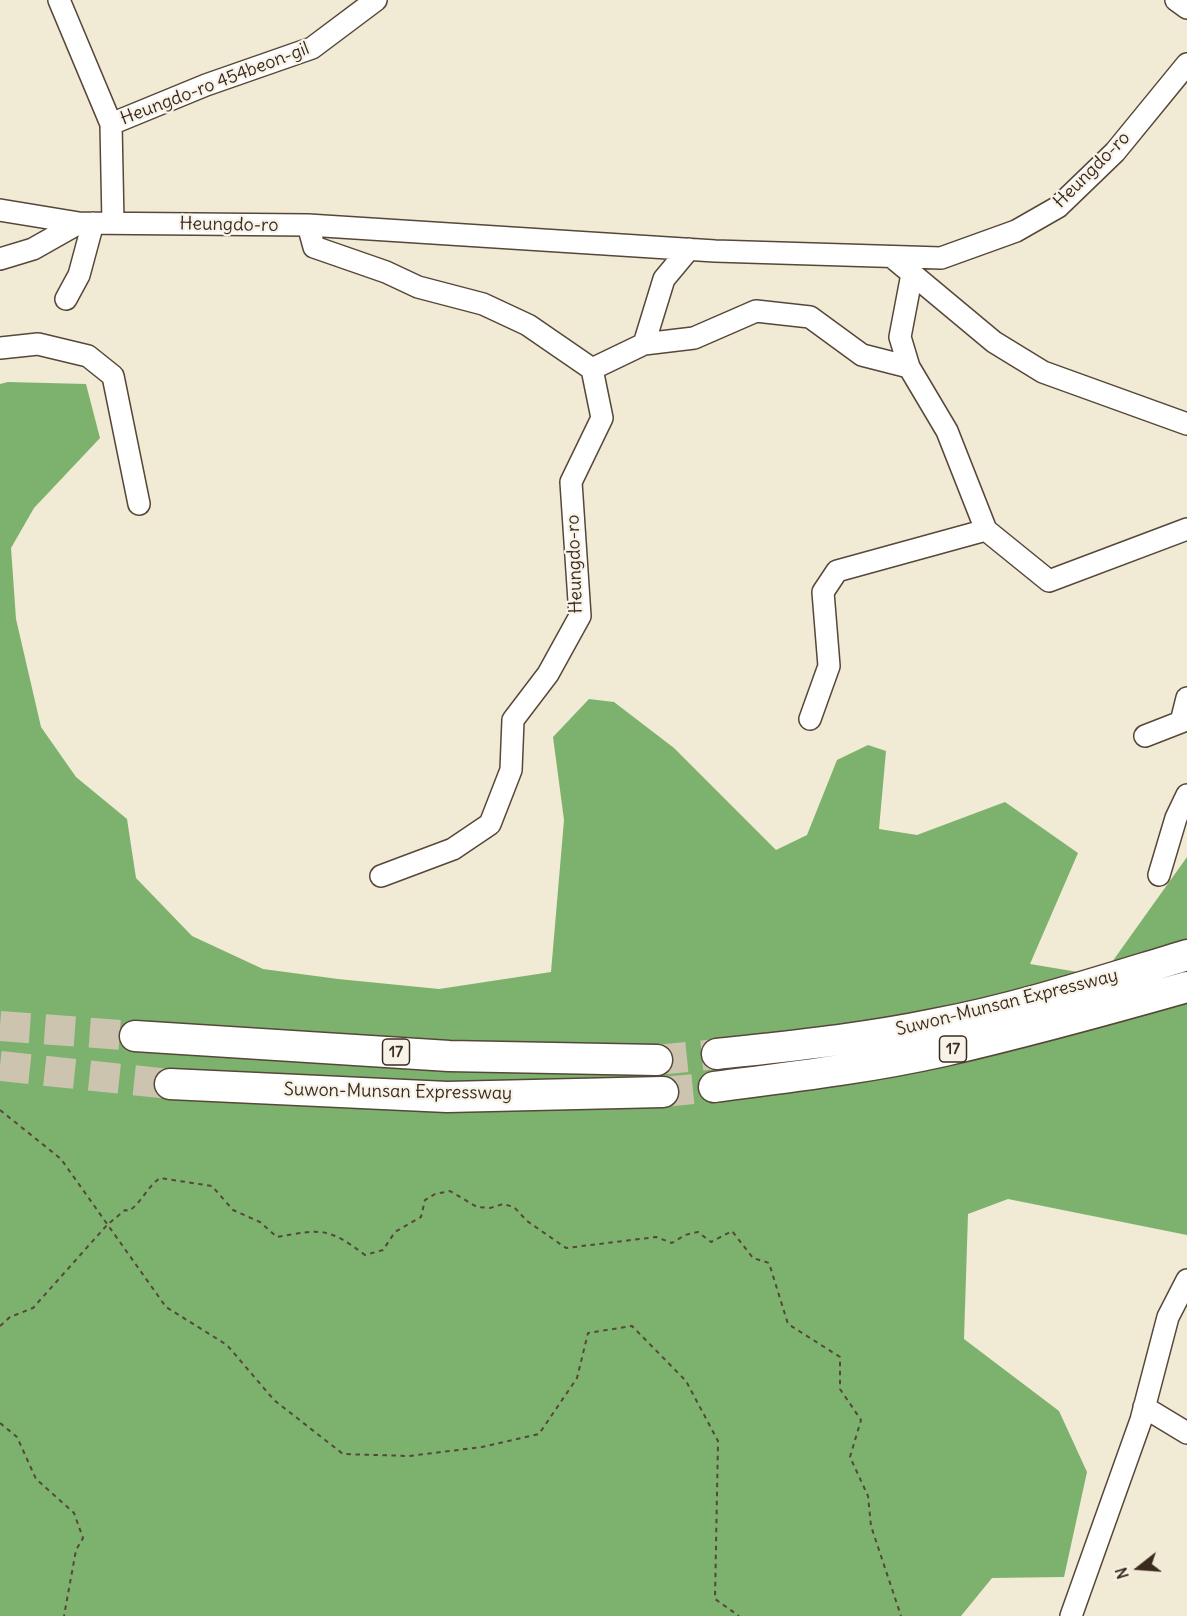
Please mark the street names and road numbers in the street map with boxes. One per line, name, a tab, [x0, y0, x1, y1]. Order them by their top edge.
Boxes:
street label: Heungdo-ro 454beon-gil	[118, 38, 312, 130]
street label: Heungdo-ro	[1049, 127, 1135, 213]
street label: Heungdo-ro	[179, 213, 279, 237]
street label: Heungdo-ro	[562, 514, 588, 614]
street label: Suwon-Munsan Expressway	[894, 965, 1120, 1041]
road number: 17	[940, 1036, 966, 1062]
road number: 17	[382, 1039, 410, 1065]
street label: Suwon-Munsan Expressway	[284, 1079, 512, 1105]

